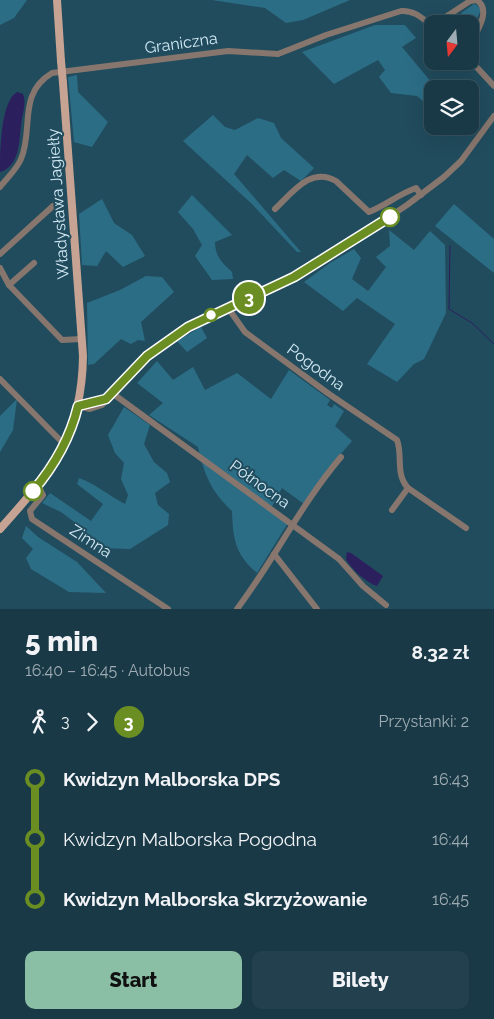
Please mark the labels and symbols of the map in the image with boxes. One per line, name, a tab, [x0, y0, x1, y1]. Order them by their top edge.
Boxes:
north arrow	[424, 15, 479, 70]
street label: Graniczna	[143, 28, 219, 58]
street label: Władysława Jagiełły	[43, 128, 73, 280]
unlabelled marker	[380, 207, 400, 227]
line badge: 3	[233, 282, 265, 314]
unlabelled marker	[204, 308, 218, 322]
street label: Pogodna	[283, 340, 349, 394]
street label: Północna	[226, 456, 294, 512]
unlabelled marker	[23, 481, 43, 501]
street label: Zimna	[66, 520, 116, 562]

